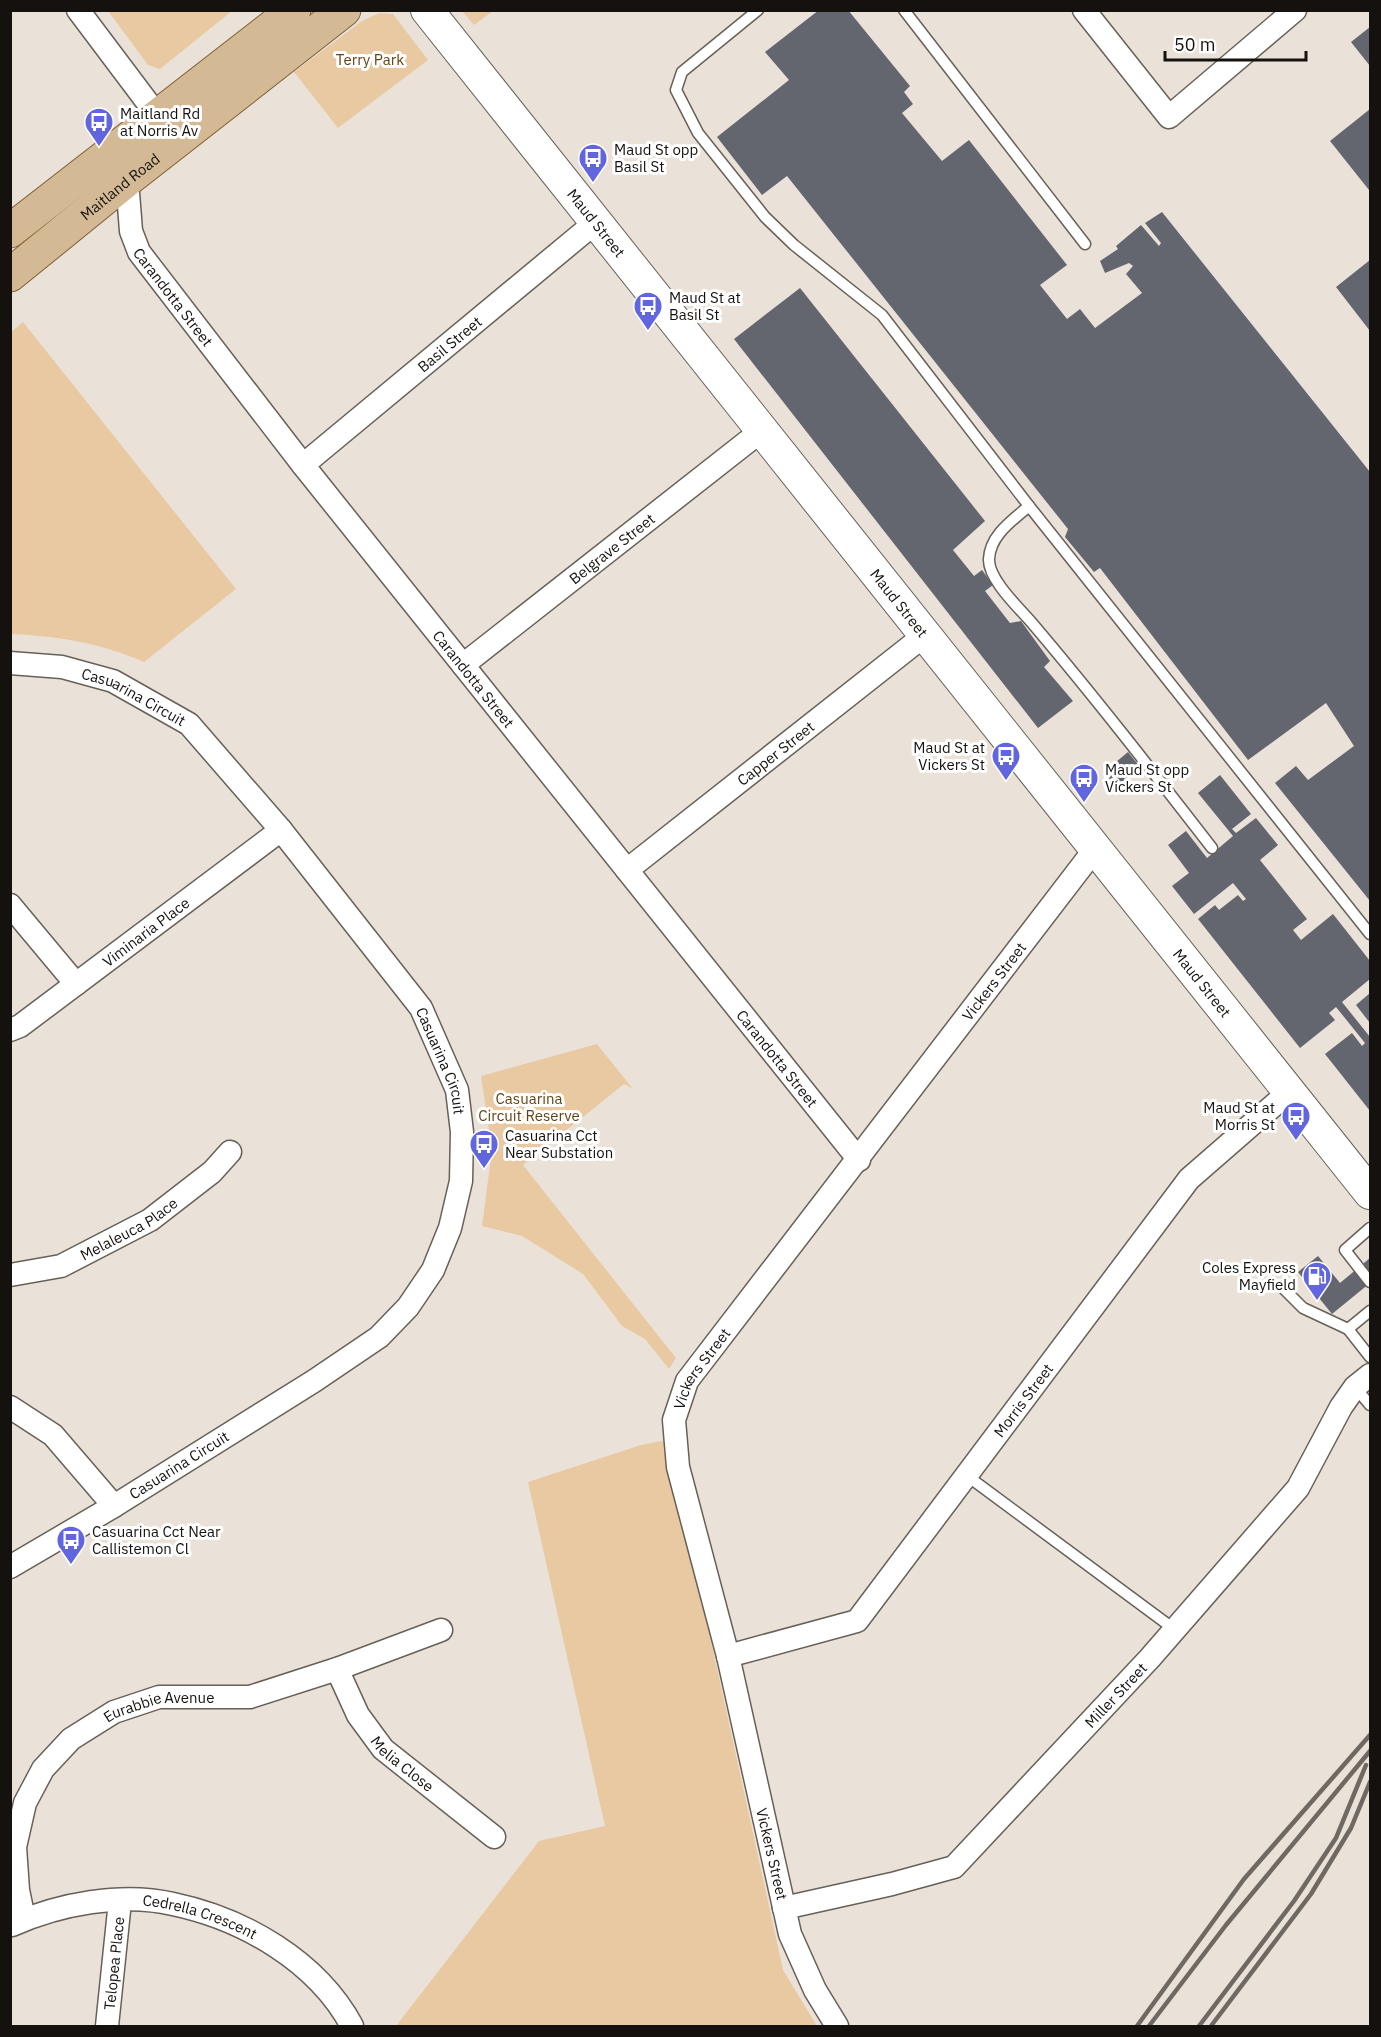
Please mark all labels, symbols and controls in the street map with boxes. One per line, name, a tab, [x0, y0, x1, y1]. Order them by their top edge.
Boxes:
scale bar	[1165, 24, 1306, 62]
text: 50 m	[1174, 33, 1216, 56]
park label: Terry Park	[336, 50, 404, 69]
place label: Maitland Rd at Norris Av	[120, 104, 200, 140]
bus stop icon: Maitland Rd at Norris Av	[83, 106, 115, 148]
place label: Maud St opp Basil St	[614, 140, 698, 176]
bus stop icon: Maud St opp Basil St	[577, 142, 609, 184]
street label: Maitland Road	[76, 149, 163, 224]
street label: Maud Street	[564, 185, 630, 261]
street label: Carandotta Street	[129, 243, 217, 350]
place label: Maud St at Basil St	[669, 288, 741, 324]
bus stop icon: Maud St at Basil St	[632, 290, 664, 332]
street label: Basil Street	[413, 312, 485, 376]
street label: Belgrave Street	[565, 509, 658, 588]
street label: Maud Street	[866, 565, 933, 641]
street label: Carandotta Street	[429, 626, 519, 731]
street label: Casuarina Circuit	[79, 663, 189, 730]
street label: Capper Street	[733, 717, 818, 789]
place label: Maud St at Vickers St	[913, 738, 985, 774]
bus stop icon: Maud St at Vickers St	[990, 740, 1022, 782]
place label: Maud St opp Vickers St	[1105, 760, 1189, 796]
bus stop icon: Maud St opp Vickers St	[1068, 762, 1100, 804]
street label: Viminaria Place	[98, 893, 193, 970]
street label: Vickers Street	[958, 938, 1030, 1024]
street label: Maud Street	[1169, 945, 1235, 1021]
street label: Casuarina Circuit	[412, 1004, 469, 1115]
street label: Carandotta Street	[733, 1005, 822, 1111]
park label: Casuarina Circuit Reserve	[478, 1089, 580, 1125]
place label: Maud St at Morris St	[1203, 1098, 1275, 1134]
bus stop icon: Maud St at Morris St	[1280, 1100, 1312, 1142]
place label: Casuarina Cct Near Substation	[505, 1126, 613, 1162]
bus stop icon: Casuarina Cct Near Substation	[468, 1128, 500, 1170]
street label: Melaleuca Place	[77, 1193, 181, 1264]
place label: Coles Express Mayfield	[1202, 1258, 1296, 1294]
fuel station icon: Coles Express Mayfield	[1301, 1260, 1333, 1302]
street label: Vickers Street	[669, 1324, 734, 1412]
street label: Morris Street	[989, 1359, 1057, 1441]
street label: Casuarina Circuit	[126, 1427, 232, 1503]
place label: Casuarina Cct Near Callistemon Cl	[92, 1522, 221, 1558]
bus stop icon: Casuarina Cct Near Callistemon Cl	[55, 1524, 87, 1566]
street label: Miller Street	[1080, 1658, 1151, 1731]
street label: Eurabbie Avenue	[100, 1687, 214, 1726]
street label: Melia Close	[367, 1732, 438, 1795]
street label: Vickers Street	[752, 1806, 792, 1902]
street label: Cedrella Crescent	[142, 1890, 261, 1943]
street label: Telopea Place	[99, 1916, 128, 2011]

